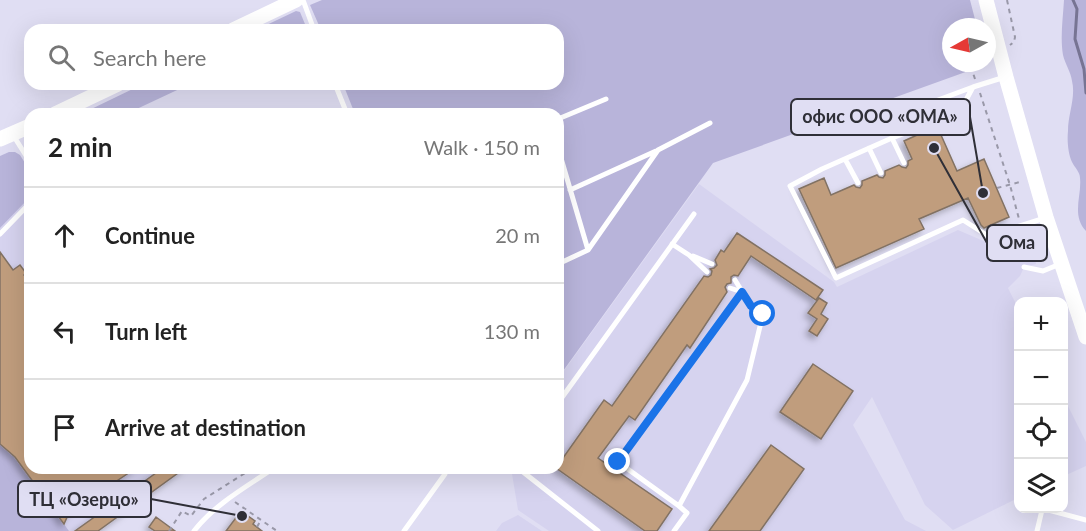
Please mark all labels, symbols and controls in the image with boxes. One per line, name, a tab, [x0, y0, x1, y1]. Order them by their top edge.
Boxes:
north arrow	[942, 18, 996, 72]
search box	[24, 24, 564, 90]
icon: search	[45, 41, 78, 74]
text: Search here	[93, 44, 206, 71]
callout: офис ООО «ОМА»	[791, 99, 970, 135]
text: офис ООО «ОМА»	[802, 105, 958, 127]
text: 2 min	[48, 131, 112, 163]
text: Walk · 150 m	[424, 135, 540, 159]
icon: ahead	[48, 219, 81, 252]
text: Continue	[105, 222, 195, 249]
text: 20 m	[495, 223, 540, 247]
callout: Ома	[987, 225, 1047, 261]
text: Ома	[999, 231, 1035, 253]
map controls	[1014, 297, 1068, 513]
button: +	[1014, 297, 1068, 351]
route start	[749, 300, 775, 326]
icon: left	[48, 315, 81, 348]
text: Turn left	[105, 318, 187, 345]
text: 130 m	[484, 319, 540, 343]
button: −	[1014, 351, 1068, 405]
button: locate	[1014, 405, 1068, 459]
icon: arrive	[48, 411, 81, 444]
text: Arrive at destination	[105, 414, 306, 441]
route end	[604, 448, 630, 474]
button: layers	[1014, 459, 1068, 513]
callout: ТЦ «Озерцо»	[18, 481, 151, 517]
text: ТЦ «Озерцо»	[29, 488, 139, 510]

